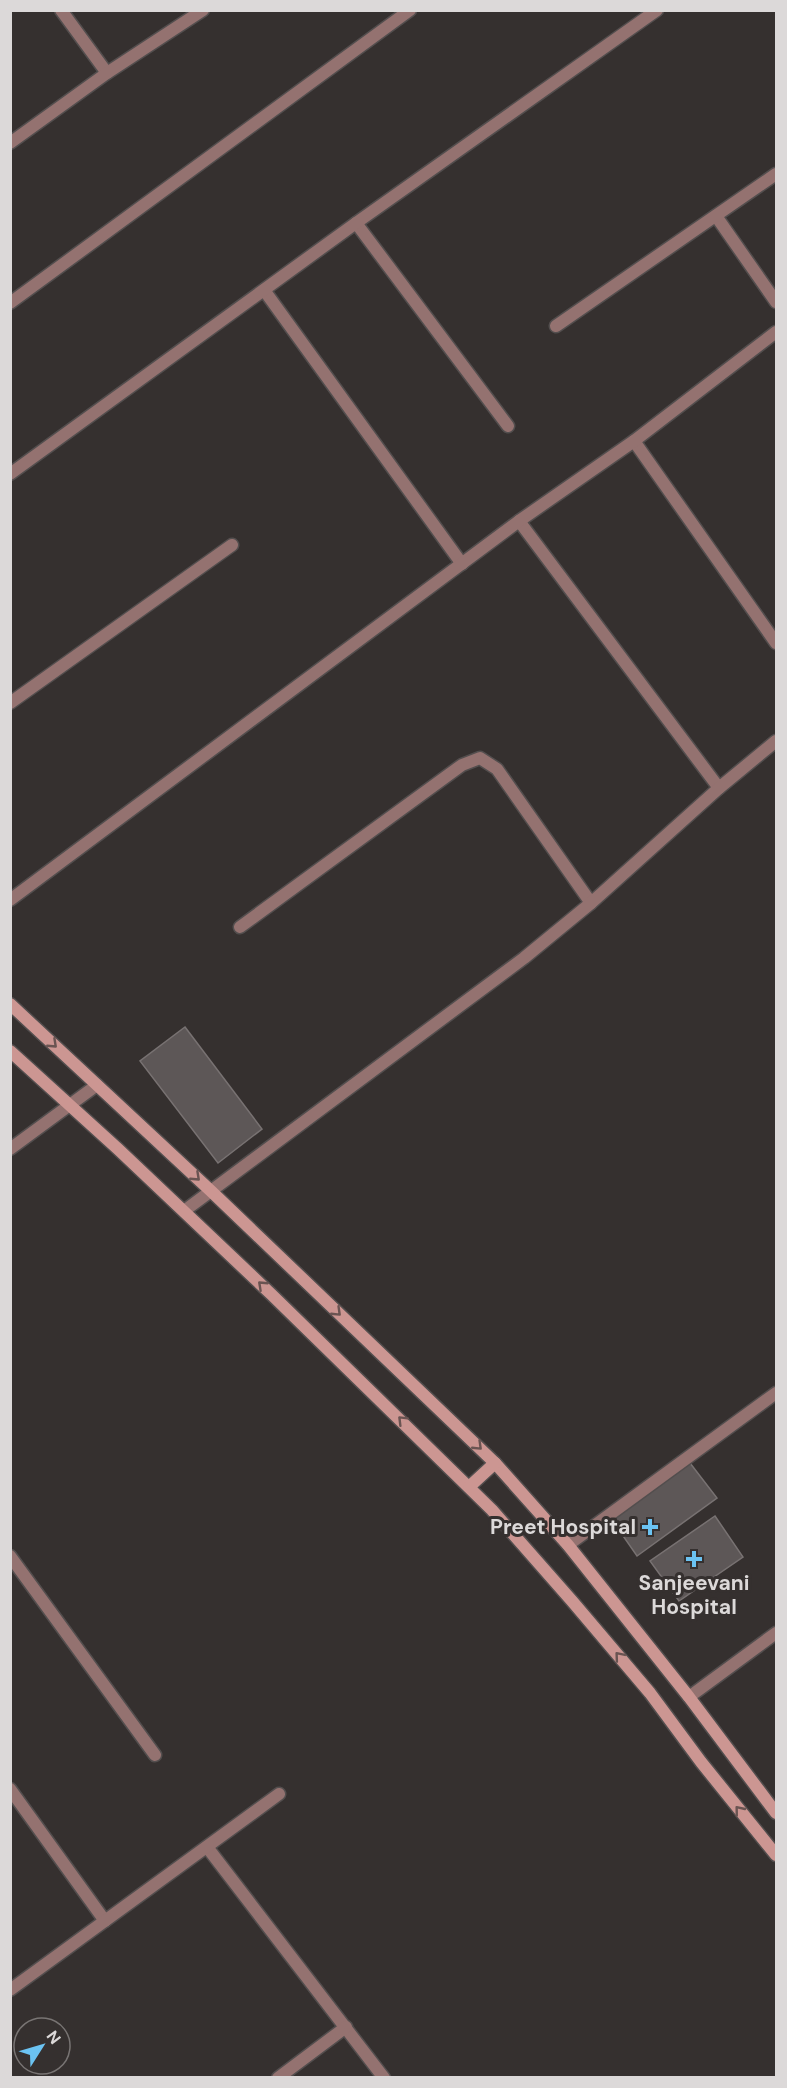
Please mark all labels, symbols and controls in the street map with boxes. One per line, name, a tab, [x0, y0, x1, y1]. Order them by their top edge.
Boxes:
one-way arrow	[47, 1037, 57, 1048]
one-way arrow	[189, 1170, 200, 1181]
one-way arrow	[258, 1281, 268, 1292]
one-way arrow	[330, 1304, 341, 1315]
one-way arrow	[398, 1417, 409, 1427]
one-way arrow	[471, 1439, 482, 1450]
place label: Preet Hospital	[490, 1513, 636, 1541]
marker: Preet Hospital	[641, 1518, 659, 1536]
marker: Sanjeevani Hospital	[685, 1550, 703, 1568]
place label: Sanjeevani Hospital	[639, 1569, 749, 1621]
one-way arrow	[615, 1652, 626, 1663]
one-way arrow	[736, 1806, 747, 1817]
north arrow	[12, 2016, 72, 2076]
text: N	[42, 2026, 65, 2048]

